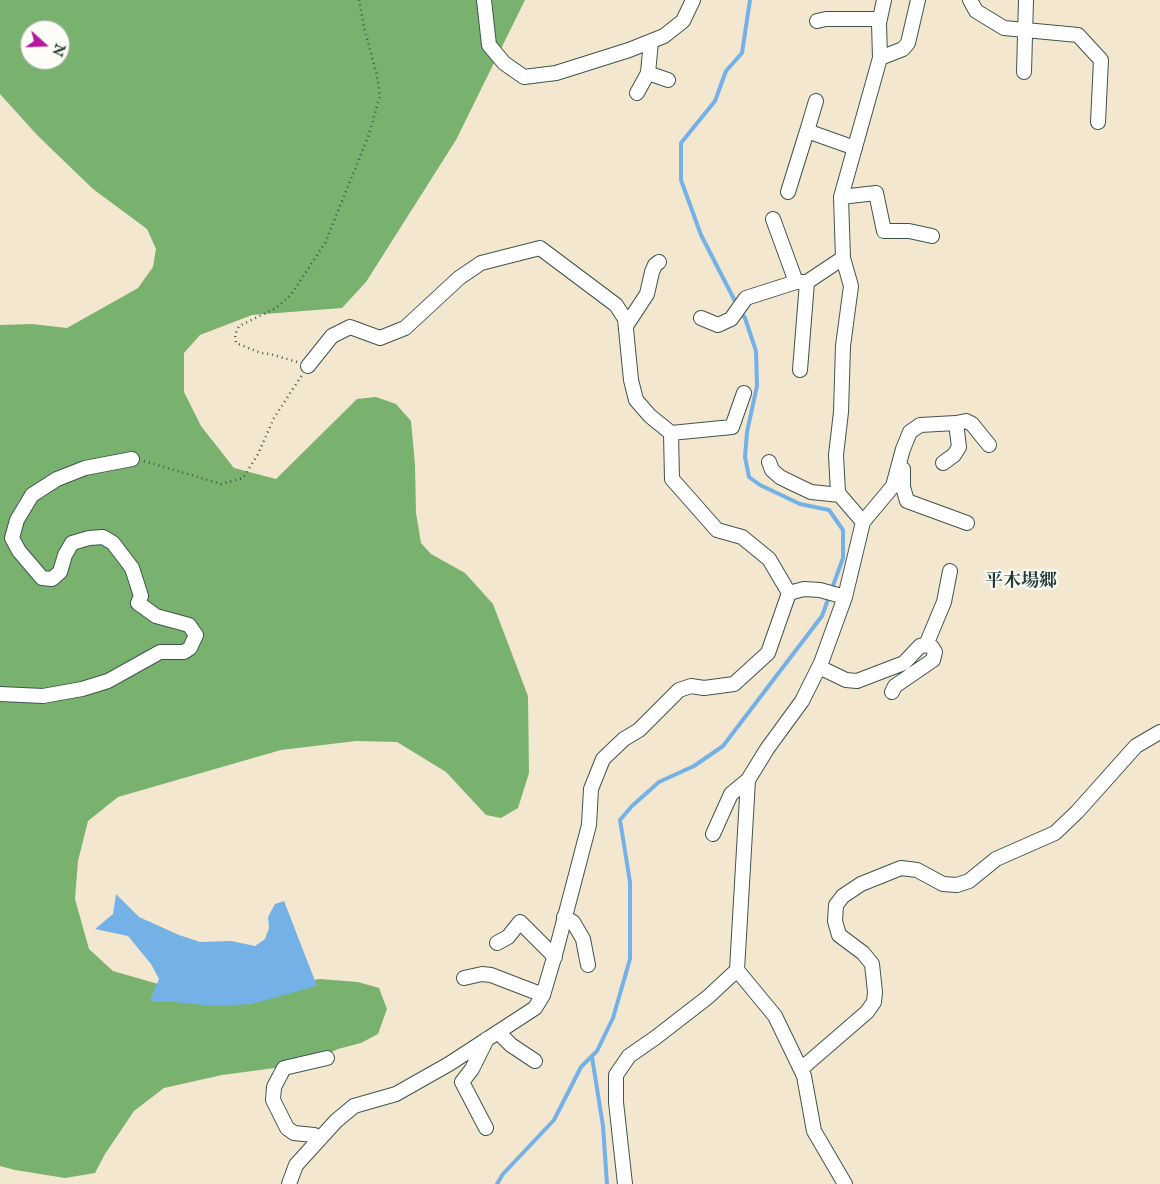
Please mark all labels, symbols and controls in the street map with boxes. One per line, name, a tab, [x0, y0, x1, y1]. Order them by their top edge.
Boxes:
north arrow	[20, 20, 70, 70]
text: N	[48, 41, 69, 59]
district label: 平木場郷	[985, 571, 1057, 593]

